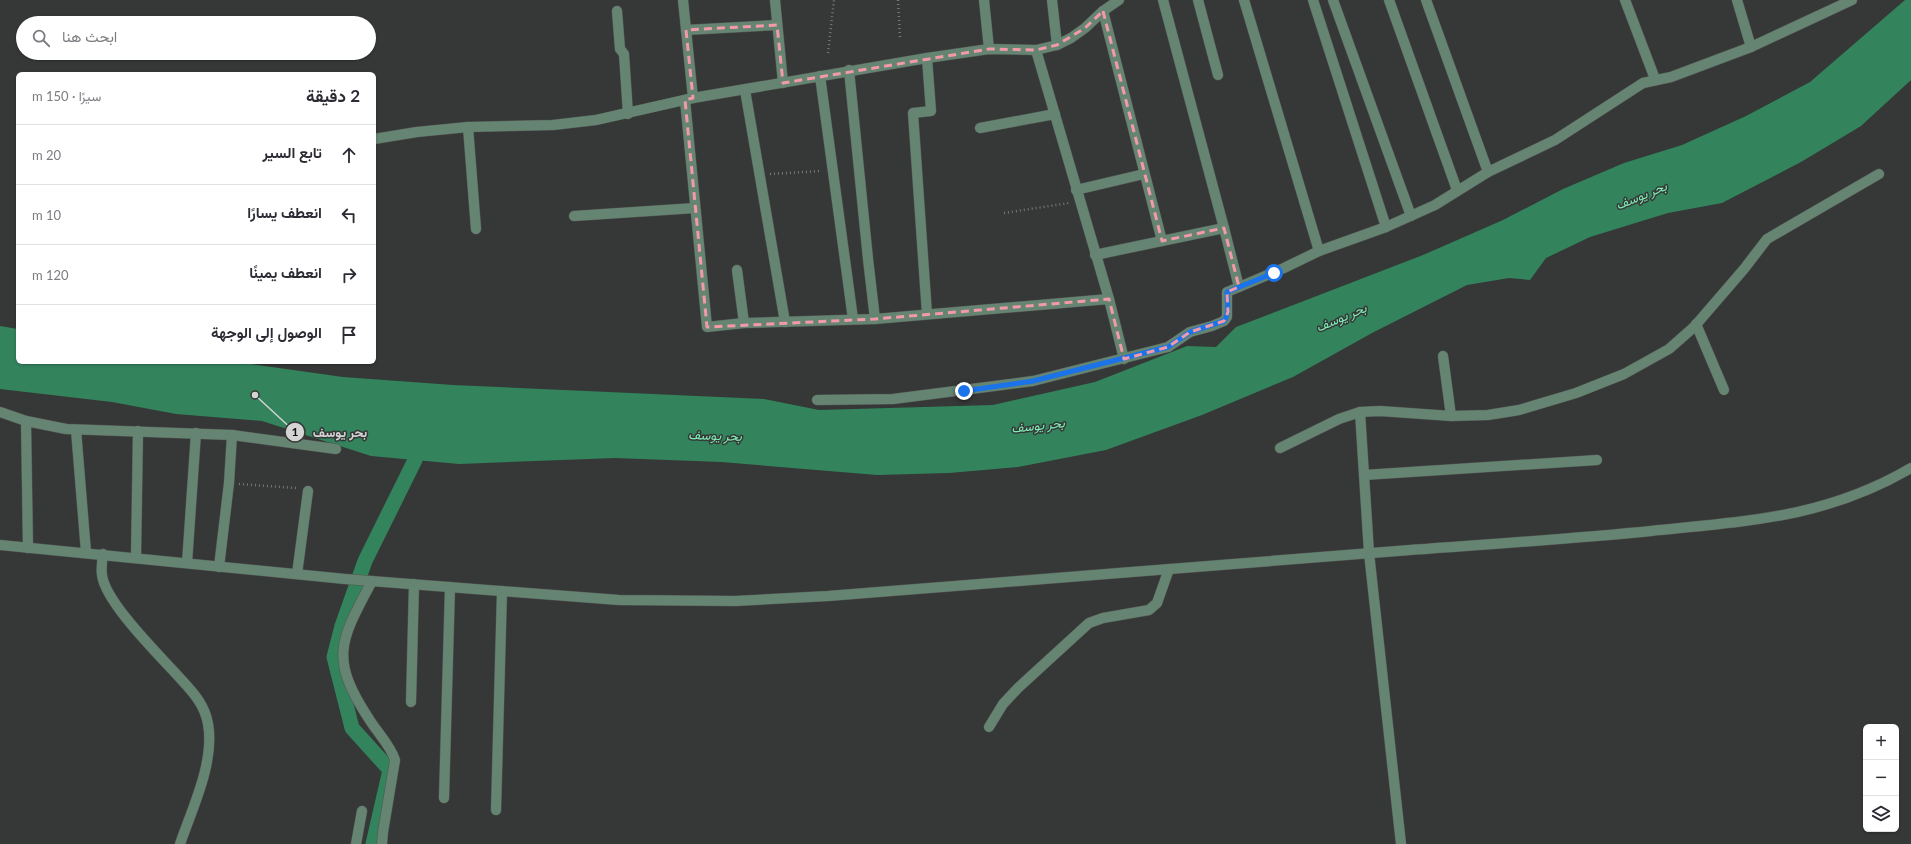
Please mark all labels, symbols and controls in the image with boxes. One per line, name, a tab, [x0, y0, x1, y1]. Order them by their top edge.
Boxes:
search box	[16, 16, 376, 60]
icon: search	[30, 27, 52, 49]
text: ابحث هنا	[62, 27, 117, 45]
text: 2 دقيقة	[306, 85, 360, 106]
text: سيرًا · 150 m	[32, 88, 101, 104]
text: تابع السير	[262, 143, 322, 161]
icon: ahead	[338, 144, 360, 166]
text: 20 m	[32, 147, 61, 163]
water label: بحر يوسف	[1613, 177, 1670, 213]
text: انعطف يسارًا	[247, 203, 322, 221]
icon: left	[338, 204, 360, 226]
text: 10 m	[32, 207, 61, 223]
text: انعطف يمينًا	[249, 263, 322, 281]
icon: right	[338, 264, 360, 286]
route start	[1265, 264, 1283, 282]
text: 120 m	[32, 267, 69, 283]
water label: بحر يوسف	[1313, 299, 1370, 336]
text: الوصول إلى الوجهة	[211, 323, 322, 341]
icon: arrive	[338, 324, 360, 346]
route end	[955, 382, 973, 400]
water label: بحر يوسف	[1010, 414, 1067, 437]
callout: بحر يوسف	[285, 420, 375, 445]
text: 1	[292, 424, 299, 439]
text: بحر يوسف	[313, 424, 367, 441]
water label: بحر يوسف	[688, 426, 743, 445]
map controls	[1863, 724, 1899, 832]
button: +	[1863, 724, 1899, 760]
button: −	[1863, 760, 1899, 796]
button: layers	[1863, 796, 1899, 832]

